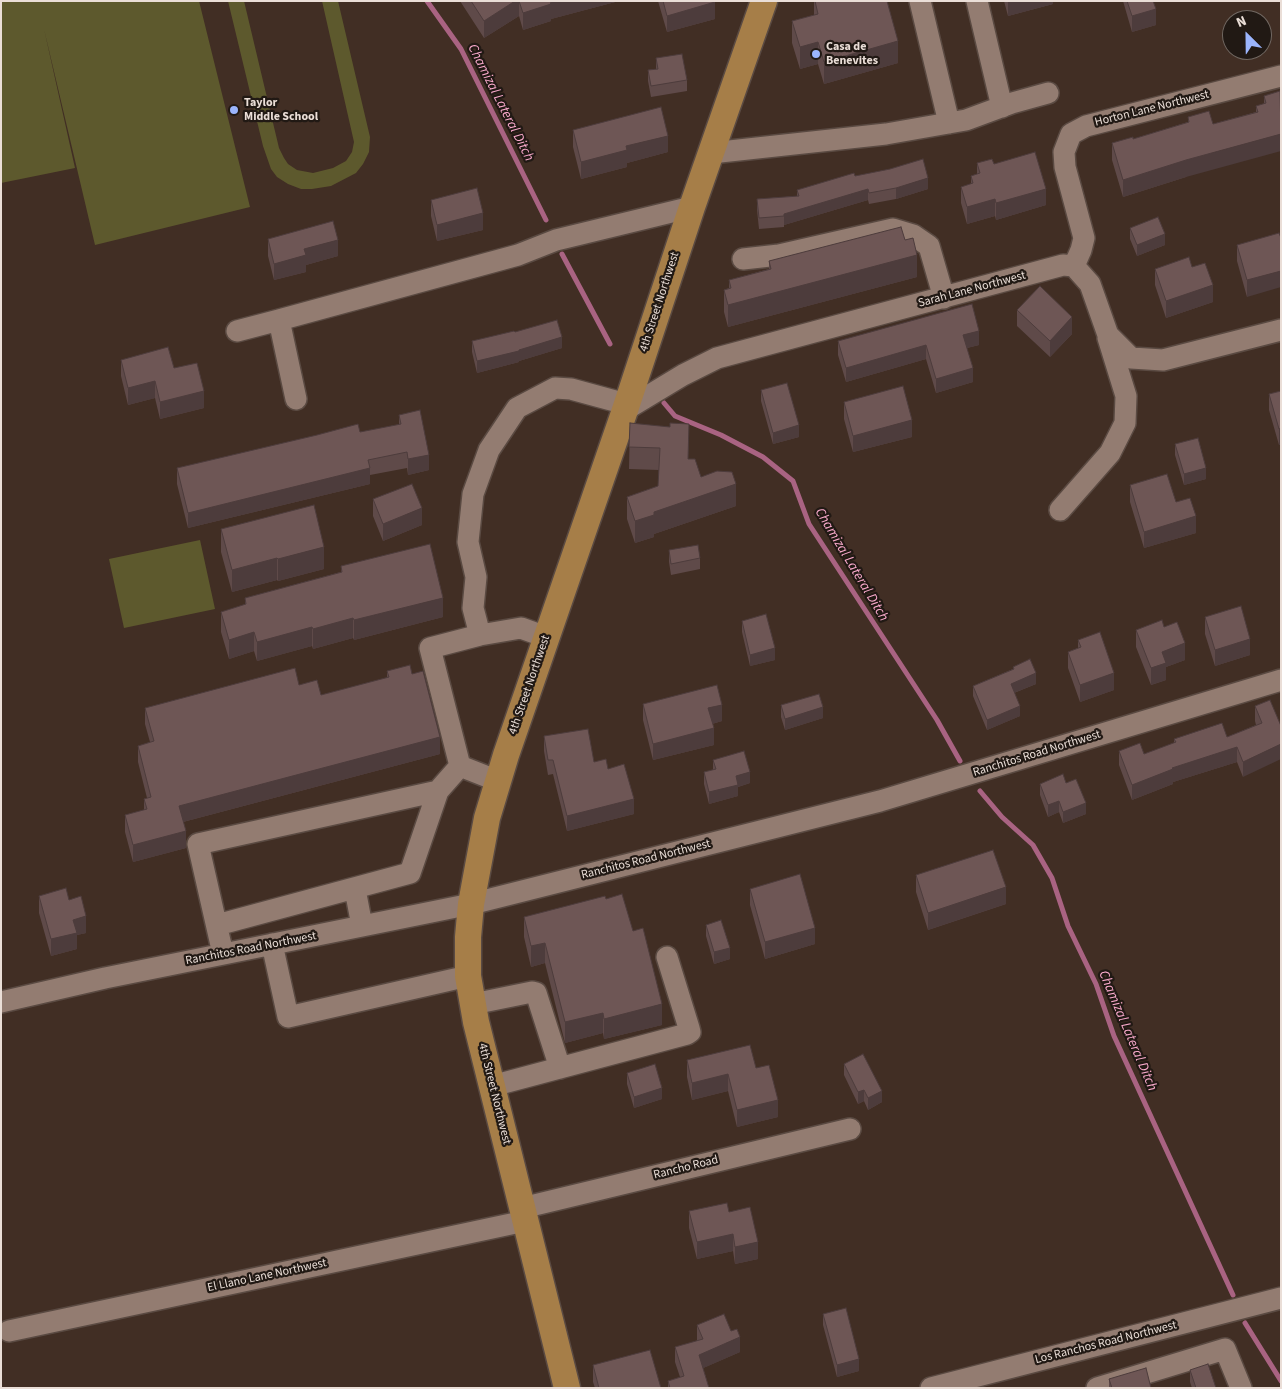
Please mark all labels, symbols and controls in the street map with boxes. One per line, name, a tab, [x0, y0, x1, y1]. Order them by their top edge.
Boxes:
north arrow	[1222, 10, 1272, 60]
text: N	[1233, 11, 1250, 33]
place label: Casa de Benevites	[826, 40, 878, 68]
water label: Chamizal Lateral Ditch	[463, 42, 537, 164]
marker: Casa de Benevites	[810, 48, 822, 60]
street label: Horton Lane Northwest	[1093, 88, 1211, 130]
place label: Taylor Middle School	[244, 96, 318, 124]
marker: Taylor Middle School	[228, 104, 240, 116]
street label: 4th Street Northwest	[637, 250, 683, 354]
street label: Sarah Lane Northwest	[917, 269, 1027, 311]
water label: Chamizal Lateral Ditch	[811, 505, 891, 625]
street label: 4th Street Northwest	[506, 634, 554, 736]
street label: Ranchitos Road Northwest	[971, 728, 1103, 780]
street label: Ranchitos Road Northwest	[580, 837, 712, 883]
street label: Ranchitos Road Northwest	[184, 929, 318, 969]
water label: Chamizal Lateral Ditch	[1094, 968, 1160, 1094]
street label: 4th Street Northwest	[474, 1042, 514, 1146]
street label: Rancho Road	[652, 1153, 720, 1183]
street label: El Llano Lane Northwest	[206, 1256, 328, 1296]
street label: Los Ranchos Road Northwest	[1034, 1318, 1178, 1368]

